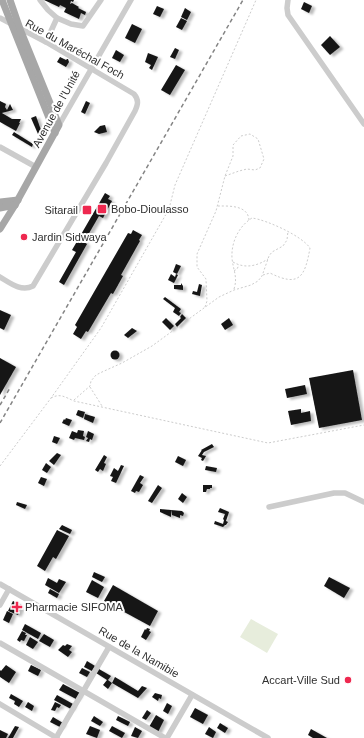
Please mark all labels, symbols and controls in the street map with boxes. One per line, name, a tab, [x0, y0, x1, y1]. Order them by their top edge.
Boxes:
street label: Rue du Maréchal Foch	[23, 17, 127, 81]
street label: Avenue de l'Unité	[30, 69, 82, 149]
marker: Bobo-Dioulasso	[96, 203, 108, 215]
place label: Bobo-Dioulasso	[111, 203, 189, 215]
place label: Sitarail	[44, 204, 78, 216]
marker: Sitarail	[81, 204, 93, 216]
place label: Jardin Sidwaya	[32, 231, 107, 243]
marker: Jardin Sidwaya	[19, 232, 29, 242]
place label: Pharmacie SIFOMA	[25, 601, 123, 613]
marker: Pharmacie SIFOMA	[12, 602, 22, 612]
street label: Rue de la Namibie	[97, 624, 181, 680]
place label: Accart-Ville Sud	[262, 674, 340, 686]
marker: Accart-Ville Sud	[343, 675, 353, 685]

